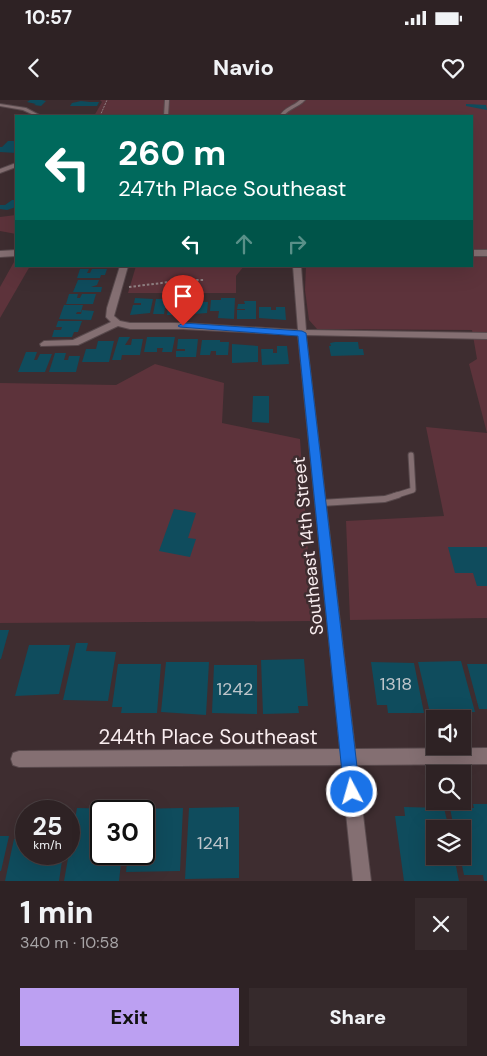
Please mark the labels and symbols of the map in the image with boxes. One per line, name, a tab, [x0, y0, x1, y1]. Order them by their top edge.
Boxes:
pin	[162, 275, 204, 326]
street label: Southeast 14th Street	[287, 456, 329, 636]
house number: 1318	[380, 672, 412, 696]
house number: 1242	[217, 677, 253, 701]
street label: 244th Place Southeast	[98, 723, 318, 751]
position arrow	[325, 765, 377, 817]
speed limit sign: 30	[90, 800, 155, 865]
house number: 1241	[197, 831, 229, 855]

